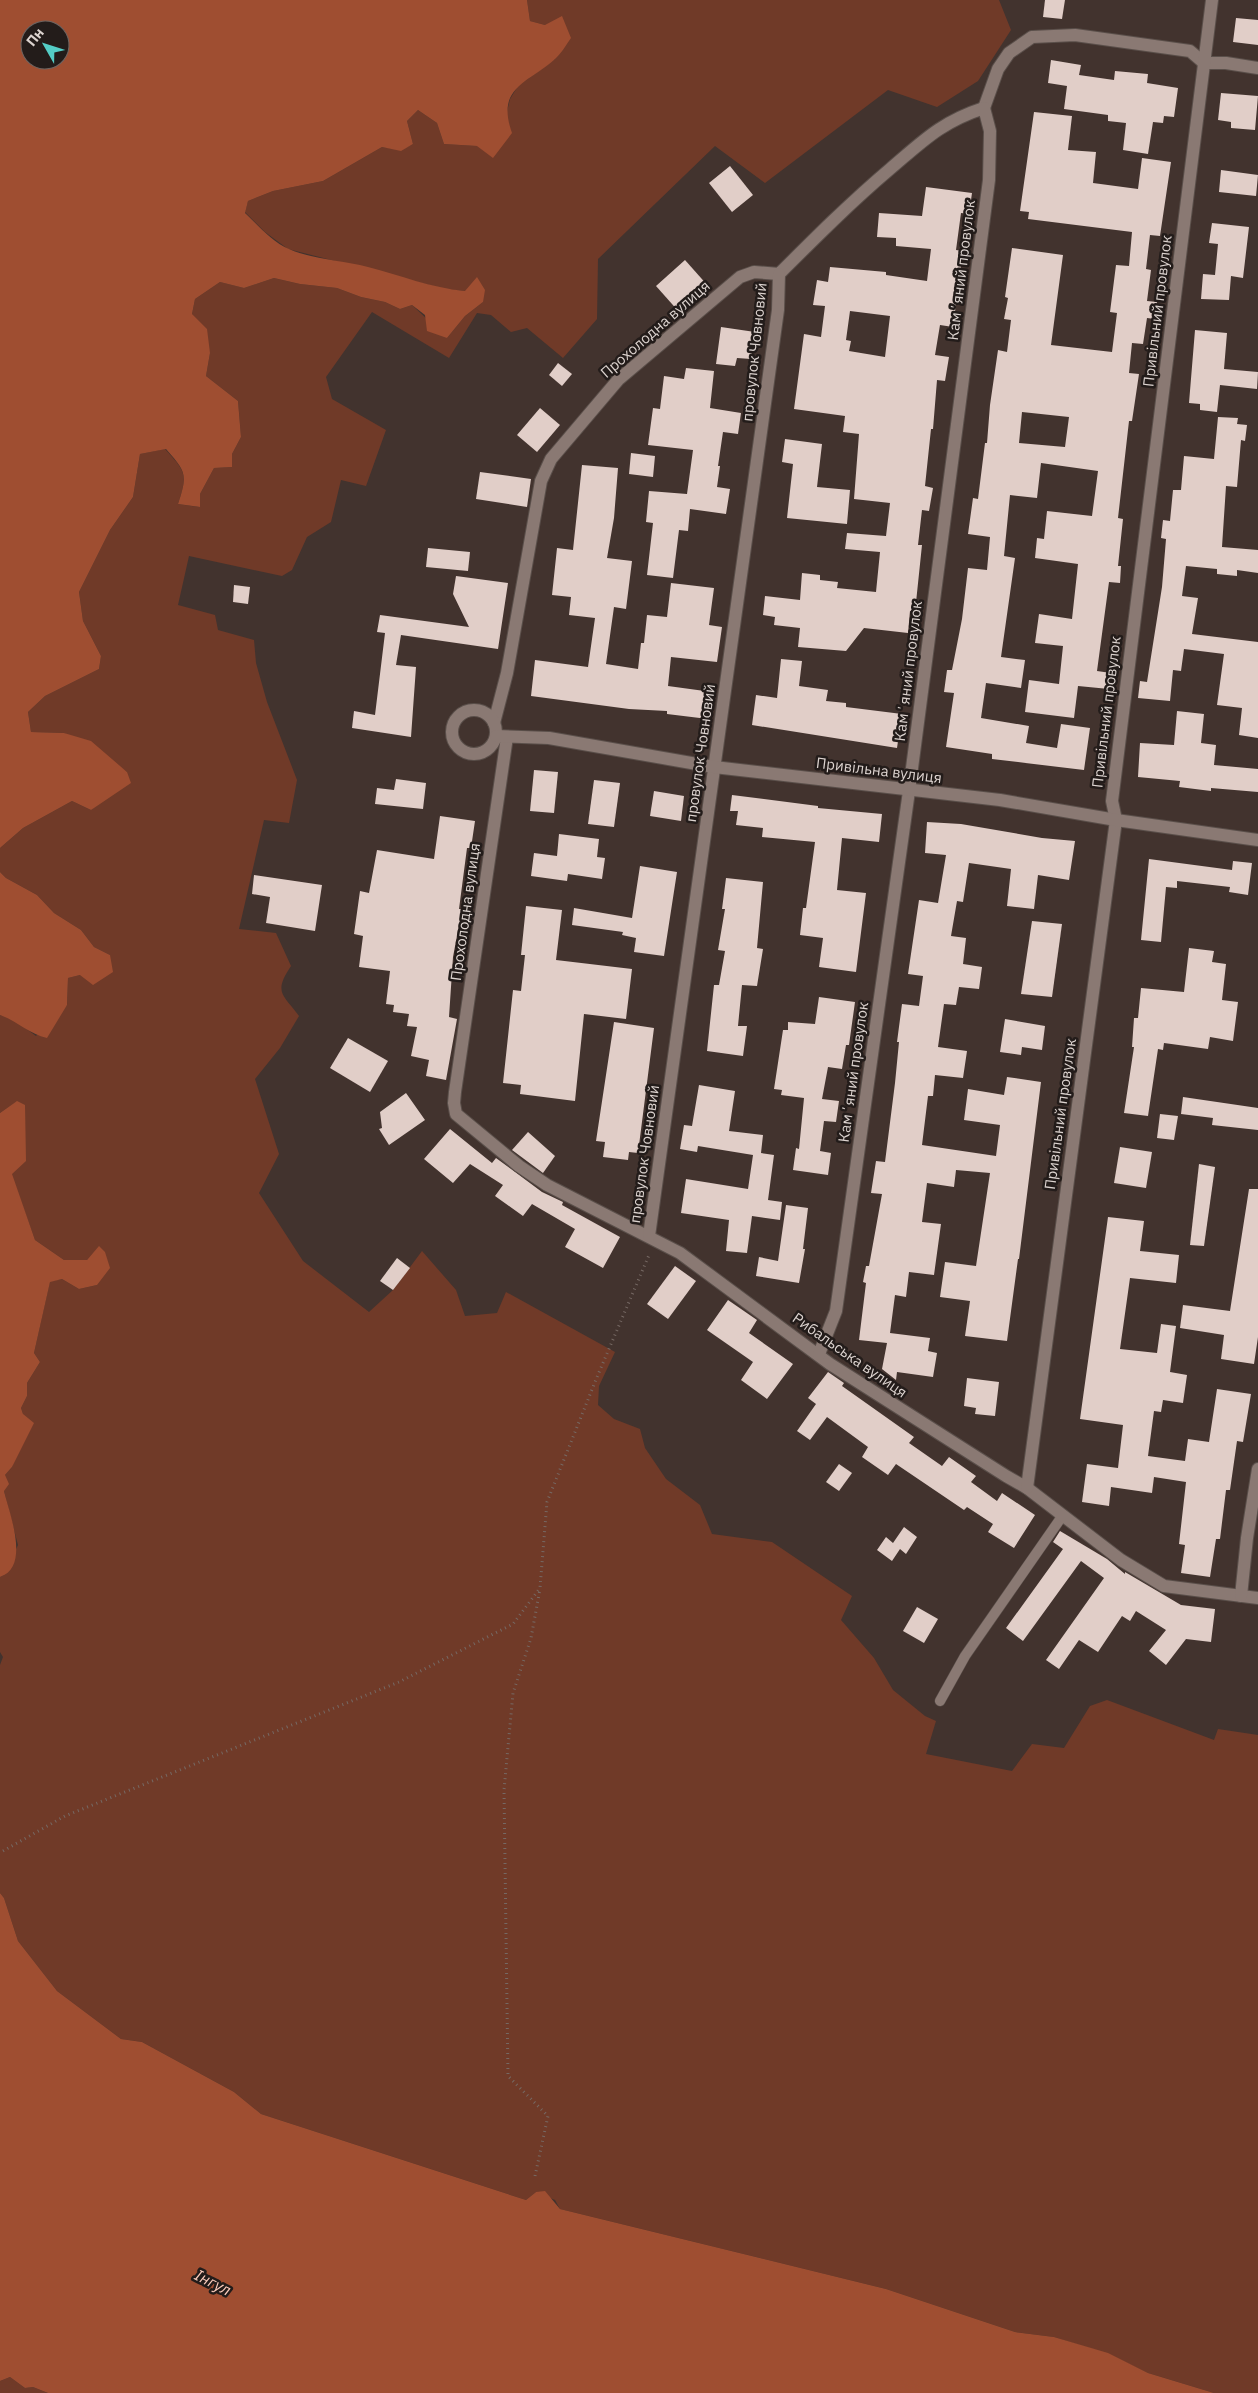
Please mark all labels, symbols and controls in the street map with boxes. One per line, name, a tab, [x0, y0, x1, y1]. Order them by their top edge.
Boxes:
north arrow	[20, 20, 70, 70]
text: Пн	[22, 24, 48, 50]
street label: Камʼяний провулок	[943, 199, 979, 341]
street label: Привільний провулок	[1138, 234, 1176, 388]
street label: Прохолодна вулиця	[596, 276, 714, 382]
street label: провулок Човновий	[737, 282, 771, 422]
street label: Камʼяний провулок	[890, 600, 926, 742]
street label: Привільний провулок	[1087, 635, 1125, 789]
street label: провулок Човновий	[681, 683, 719, 823]
street label: Привільна вулиця	[815, 753, 943, 787]
street label: Прохолодна вулиця	[446, 842, 484, 982]
street label: Камʼяний провулок	[834, 1001, 872, 1143]
street label: Привільний провулок	[1040, 1037, 1080, 1191]
street label: провулок Човновий	[625, 1084, 663, 1224]
street label: Рибальська вулиця	[789, 1308, 911, 1402]
water label: Інгул	[191, 2264, 235, 2300]

